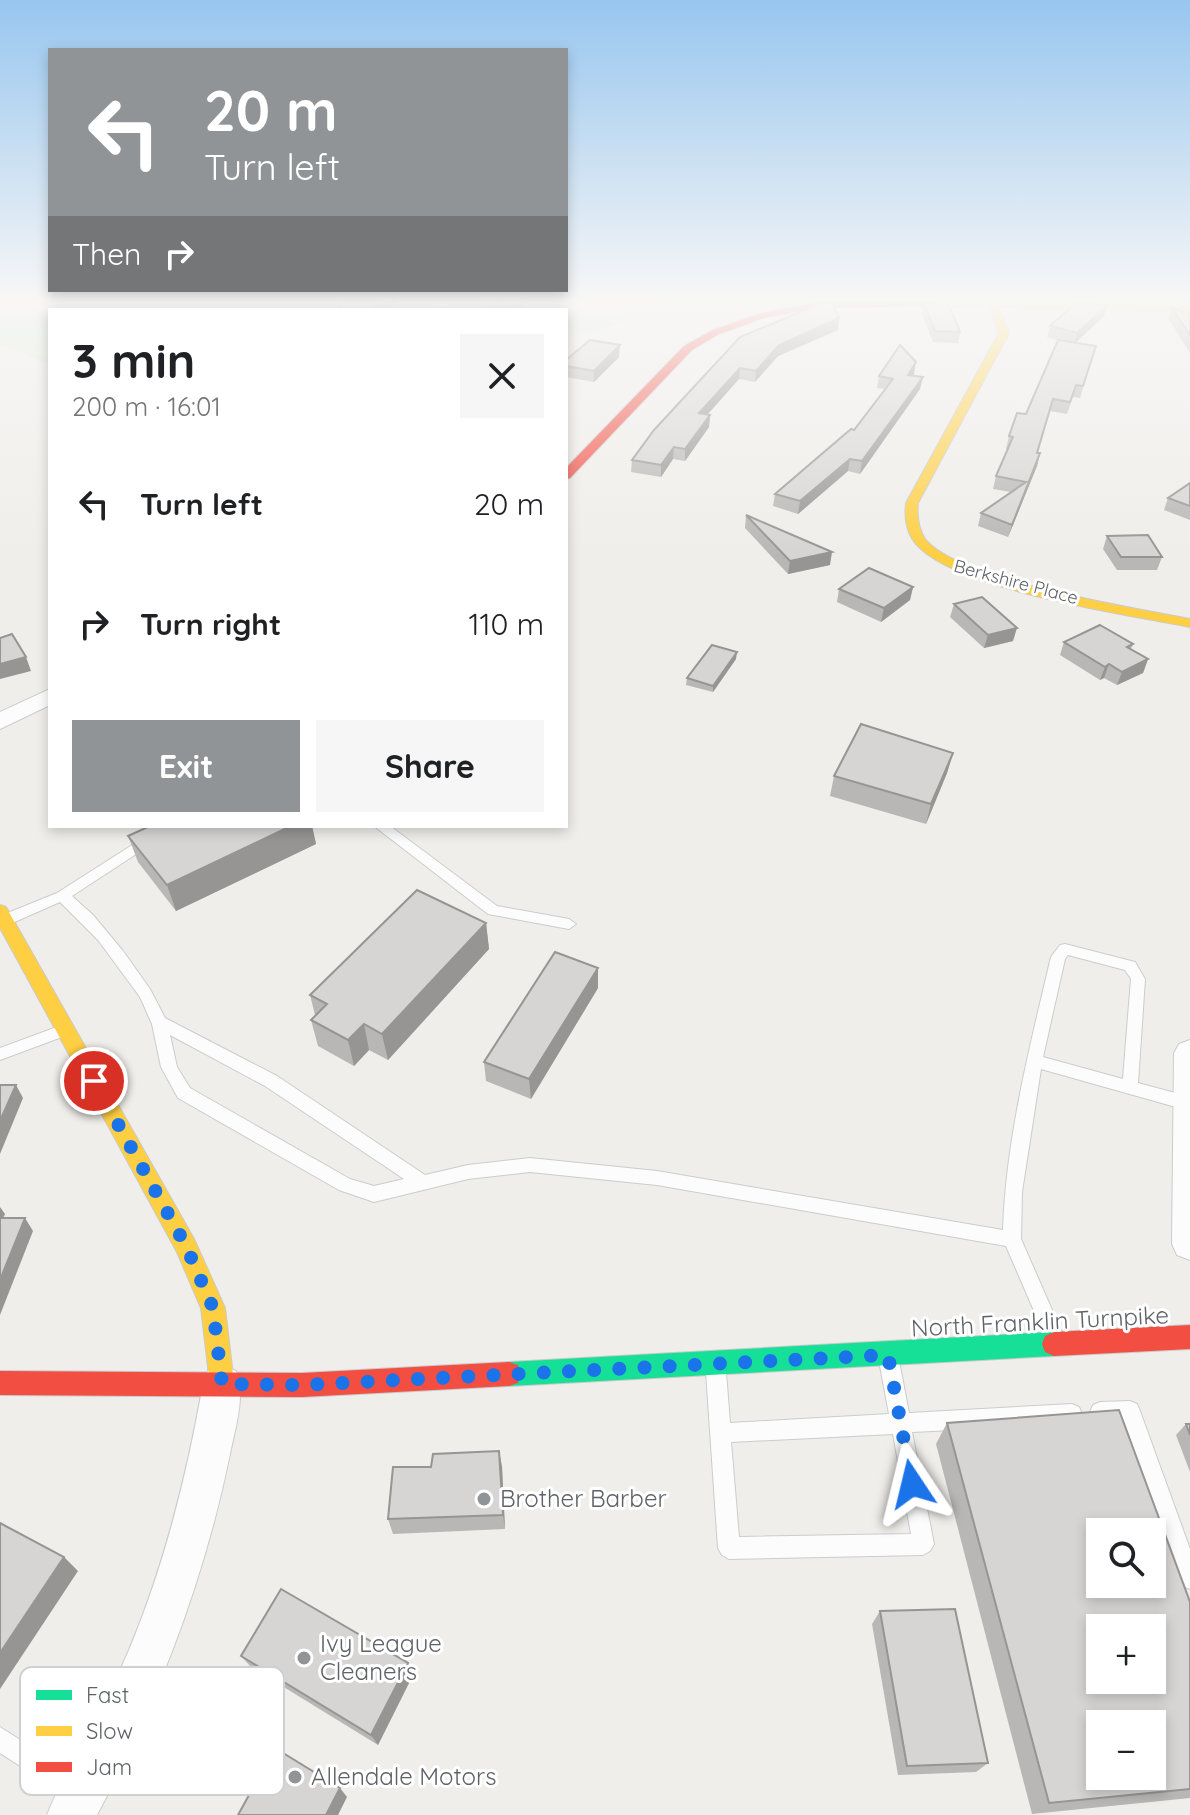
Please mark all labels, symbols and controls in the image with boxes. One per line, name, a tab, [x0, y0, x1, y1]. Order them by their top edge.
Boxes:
text: 20 m	[204, 75, 338, 145]
icon: left	[72, 80, 176, 184]
text: Turn left	[204, 144, 340, 189]
icon: right	[157, 232, 201, 276]
text: Then	[72, 235, 141, 273]
text: 3 min	[72, 330, 195, 390]
button: close	[460, 334, 544, 418]
text: 200 m · 16:01	[72, 390, 221, 423]
icon: left	[72, 482, 116, 526]
text: Turn left	[140, 485, 263, 523]
text: 20 m	[474, 485, 544, 523]
street label: Berkshire Place	[951, 554, 1081, 609]
icon: right	[72, 602, 116, 646]
text: Turn right	[140, 605, 281, 643]
text: 110 m	[468, 605, 544, 643]
button: Exit	[72, 720, 300, 812]
button: Share	[316, 720, 544, 812]
pin	[60, 1047, 128, 1115]
icon: arrive	[72, 1059, 116, 1103]
street label: North Franklin Turnpike	[910, 1299, 1170, 1343]
position arrow	[870, 1442, 954, 1526]
place label: Brother Barber	[500, 1483, 667, 1513]
marker: Brother Barber	[475, 1490, 493, 1508]
map controls	[1086, 1518, 1166, 1790]
button: search	[1086, 1518, 1166, 1598]
button: +	[1086, 1614, 1166, 1694]
place label: Ivy League Cleaners	[320, 1628, 442, 1686]
marker: Ivy League Cleaners	[295, 1649, 313, 1667]
legend	[20, 1667, 284, 1795]
text: Fast	[86, 1681, 129, 1709]
button: −	[1086, 1710, 1166, 1790]
text: Slow	[86, 1717, 133, 1745]
text: Jam	[86, 1753, 132, 1781]
place label: Allendale Motors	[311, 1761, 497, 1791]
marker: Allendale Motors	[286, 1768, 304, 1786]

